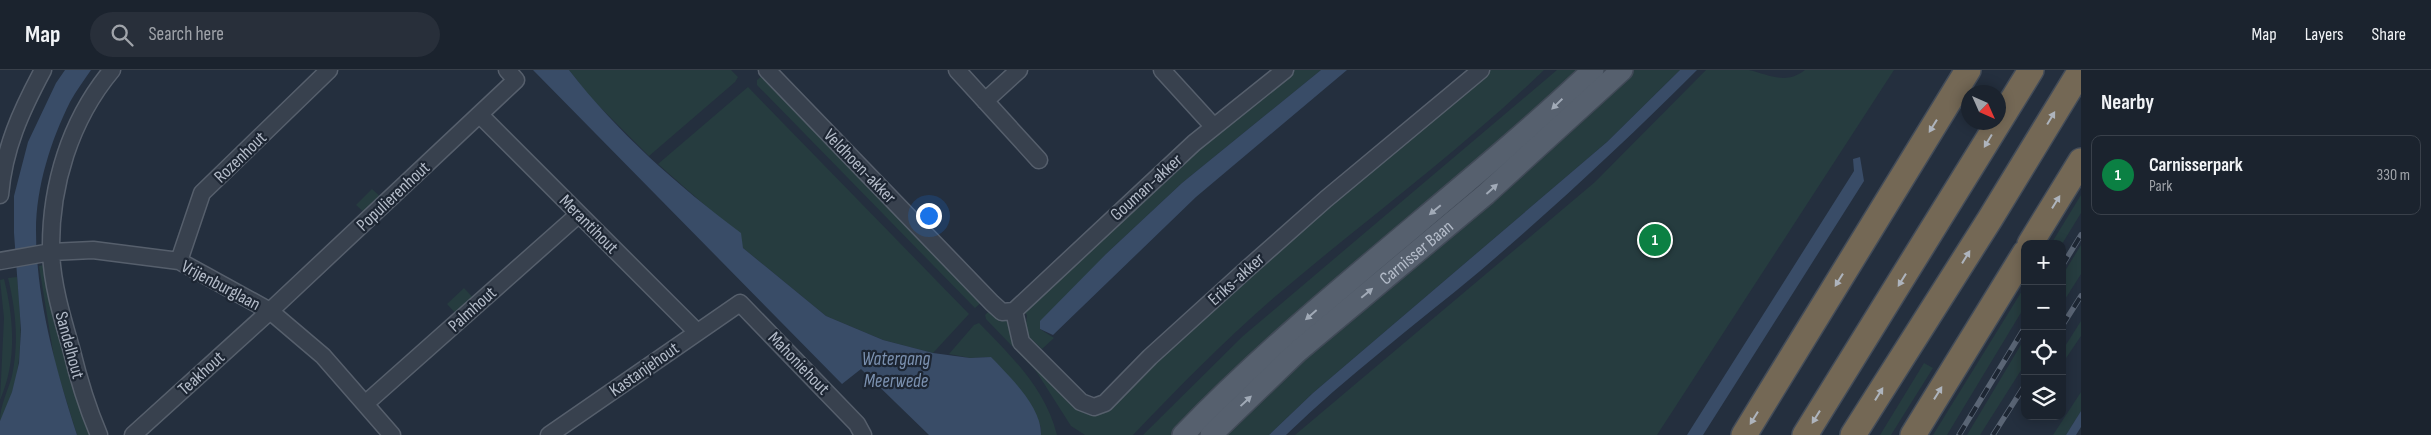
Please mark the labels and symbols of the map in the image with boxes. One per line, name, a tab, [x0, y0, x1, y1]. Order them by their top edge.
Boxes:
north arrow	[1961, 85, 2006, 130]
one-way arrow	[1552, 98, 1564, 110]
one-way arrow	[2047, 112, 2056, 125]
one-way arrow	[1929, 120, 1938, 133]
street label: Veldhoen-akker	[819, 125, 900, 208]
street label: Rozenhout	[210, 127, 271, 187]
one-way arrow	[1983, 135, 1992, 148]
street label: Gouman-akker	[1106, 150, 1187, 225]
street label: Populierenhout	[352, 157, 435, 236]
one-way arrow	[1486, 183, 1498, 195]
street label: Merantihout	[555, 191, 623, 259]
one-way arrow	[2051, 196, 2060, 209]
your location	[916, 203, 942, 229]
one-way arrow	[1429, 205, 1442, 216]
street label: Carnisser Baan	[1376, 216, 1458, 289]
pin: 1	[1639, 221, 1671, 259]
street label: Eriks-akker	[1204, 249, 1269, 310]
one-way arrow	[1961, 250, 1971, 263]
street label: Vrijenburglaan	[178, 256, 264, 315]
one-way arrow	[1834, 273, 1844, 286]
one-way arrow	[1897, 273, 1907, 286]
street label: Palmhout	[444, 282, 501, 336]
one-way arrow	[1361, 288, 1373, 299]
street label: Sandelhout	[50, 309, 89, 381]
one-way arrow	[1305, 309, 1317, 321]
street label: Mahoniehout	[764, 328, 834, 400]
street label: Kastanjehout	[605, 338, 684, 401]
street label: Teakhout	[174, 347, 229, 400]
water label: Watergang Meerwede	[862, 348, 931, 393]
one-way arrow	[1874, 387, 1884, 400]
one-way arrow	[1933, 387, 1943, 400]
one-way arrow	[1239, 395, 1251, 407]
one-way arrow	[1811, 411, 1821, 424]
one-way arrow	[1749, 412, 1758, 425]

